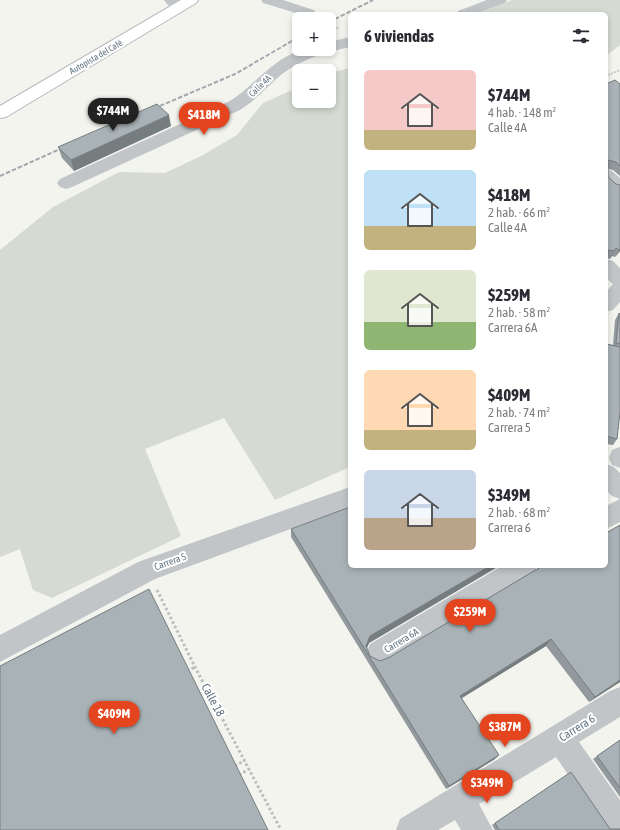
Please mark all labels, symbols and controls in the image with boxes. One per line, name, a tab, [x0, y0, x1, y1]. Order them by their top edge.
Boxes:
map controls	[292, 12, 336, 108]
button: +	[292, 12, 336, 56]
icon: filters	[570, 25, 592, 47]
text: 6 viviendas	[364, 26, 434, 46]
street label: Autopista del Café	[68, 38, 124, 76]
button: −	[292, 64, 336, 108]
street label: Calle 4A	[247, 73, 274, 99]
text: $744M	[488, 85, 531, 105]
icon: home	[396, 86, 444, 134]
pin: $744M	[85, 98, 141, 132]
pin: $418M	[176, 102, 232, 136]
text: $744M	[97, 103, 129, 118]
text: 4 hab. · 148 m²	[488, 105, 556, 120]
text: $418M	[188, 107, 220, 122]
text: Calle 4A	[488, 120, 527, 135]
text: $418M	[488, 185, 531, 205]
icon: home	[396, 186, 444, 234]
text: 2 hab. · 66 m²	[488, 205, 550, 220]
text: Calle 4A	[488, 220, 527, 235]
text: $259M	[488, 285, 531, 305]
icon: home	[396, 286, 444, 334]
text: 2 hab. · 58 m²	[488, 305, 550, 320]
text: Carrera 6A	[488, 320, 537, 335]
text: $409M	[488, 385, 531, 405]
icon: home	[396, 386, 444, 434]
text: 2 hab. · 74 m²	[488, 405, 550, 420]
text: Carrera 5	[488, 420, 531, 435]
text: $349M	[488, 485, 531, 505]
icon: home	[396, 486, 444, 534]
text: 2 hab. · 68 m²	[488, 505, 550, 520]
text: Carrera 6	[488, 520, 531, 535]
street label: Carrera 5	[153, 551, 188, 572]
pin: $259M	[442, 599, 498, 633]
text: $259M	[454, 604, 486, 619]
street label: Carrera 6A	[382, 626, 420, 655]
street label: Calle 18	[198, 681, 228, 719]
pin: $409M	[86, 701, 142, 735]
text: $409M	[98, 706, 130, 721]
street label: Carrera 6	[556, 711, 598, 744]
pin: $387M	[477, 714, 533, 748]
text: $387M	[489, 719, 521, 734]
pin: $349M	[459, 770, 515, 804]
text: $349M	[471, 775, 503, 790]

